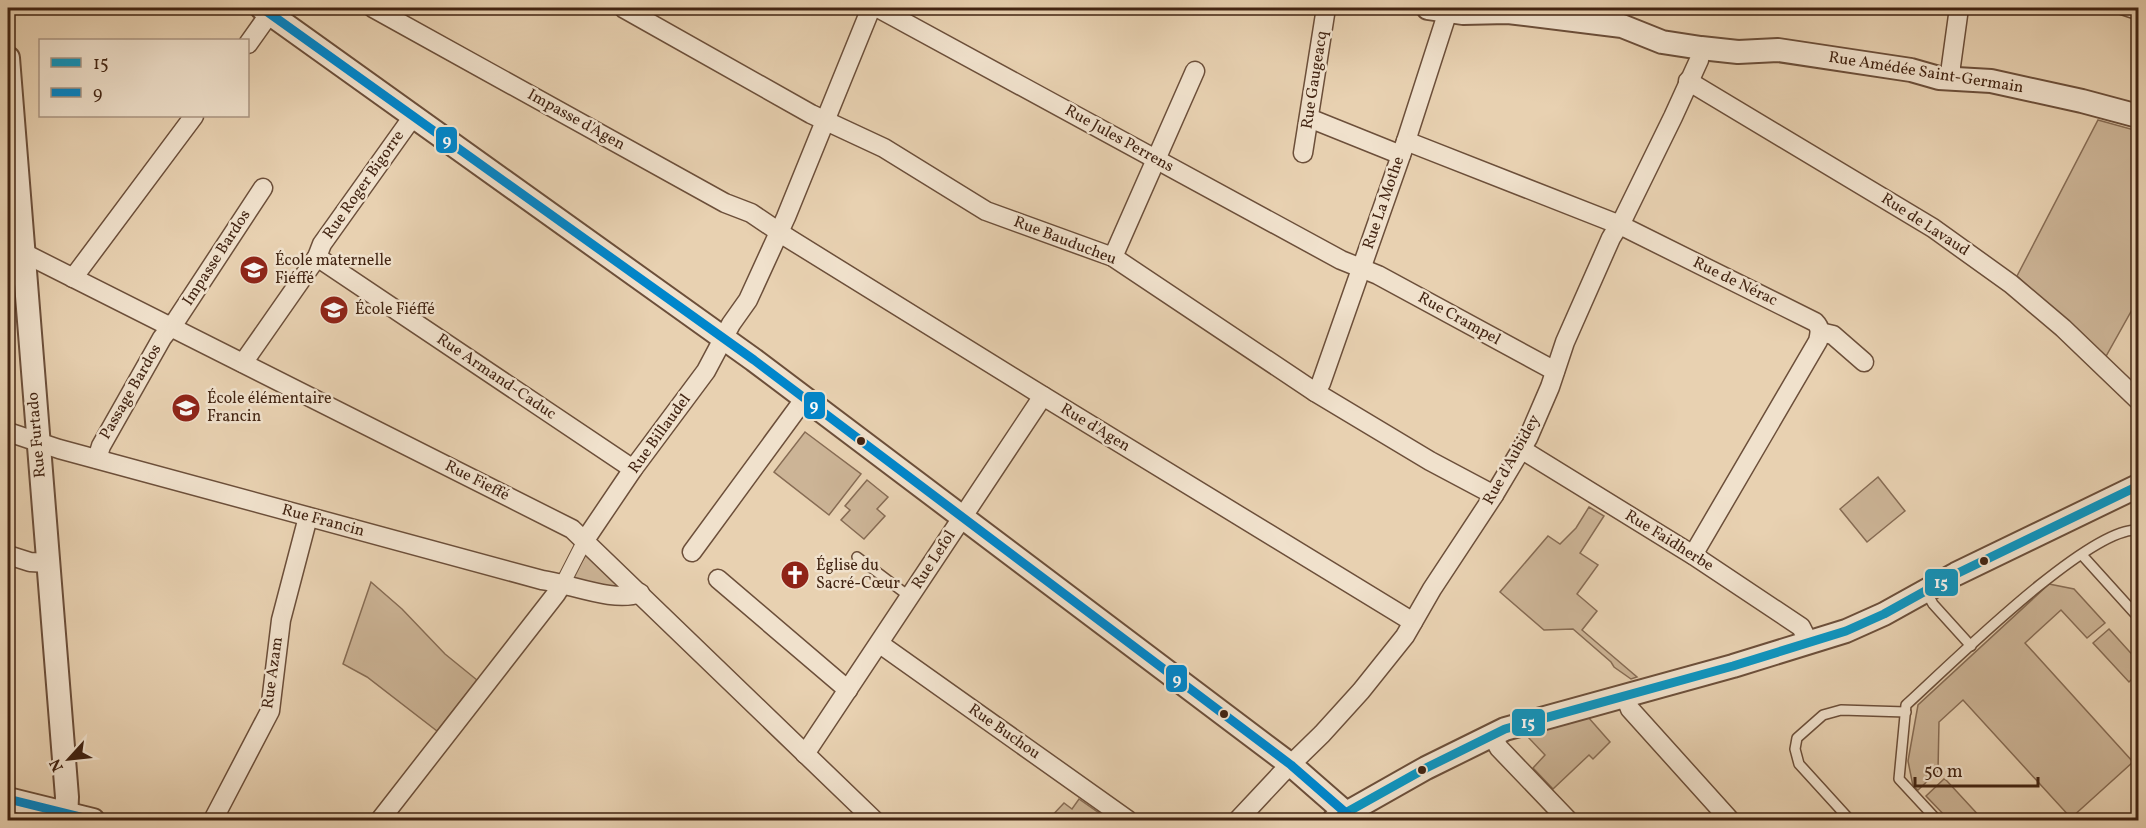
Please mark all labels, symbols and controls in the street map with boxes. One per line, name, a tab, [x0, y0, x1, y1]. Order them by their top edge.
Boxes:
street label: Rue Gaugeacq	[1296, 29, 1334, 131]
legend	[39, 39, 249, 117]
street label: Rue Amédée Saint-Germain	[1827, 47, 2025, 99]
text: 15	[93, 52, 109, 77]
text: 9	[93, 82, 102, 107]
street label: Impasse d'Agen	[523, 84, 629, 156]
street label: Rue Jules Perrens	[1061, 100, 1178, 178]
street label: Rue Roger Bigorre	[318, 126, 410, 244]
line badge: 9	[435, 126, 458, 154]
text: 9	[443, 131, 452, 153]
street label: Rue La Mothe	[1358, 154, 1410, 252]
street label: Rue de Lavaud	[1876, 188, 1974, 262]
street label: Impasse Bardos	[178, 206, 256, 310]
street label: Rue Bauducheu	[1010, 211, 1120, 271]
place label: École maternelle Fiéffé	[275, 250, 392, 290]
street label: Rue de Nérac	[1689, 252, 1781, 312]
school or university icon: École maternelle Fiéffé	[238, 254, 270, 286]
street label: Rue Crampel	[1414, 287, 1505, 351]
school or university icon: École Fiéffé	[318, 294, 350, 326]
place label: École Fiéffé	[355, 299, 435, 321]
street label: Rue Armand-Caduc	[432, 329, 560, 425]
street label: Passage Bardos	[95, 340, 167, 444]
place label: École élémentaire Francin	[207, 388, 332, 428]
street label: Rue Billaudel	[624, 390, 696, 478]
street label: Rue Furtado	[22, 391, 52, 479]
line badge: 9	[803, 391, 826, 420]
school or university icon: École élémentaire Francin	[170, 392, 202, 424]
text: 9	[810, 396, 819, 418]
street label: Rue d'Agen	[1056, 399, 1134, 457]
street label: Rue d'Aubidey	[1478, 411, 1546, 509]
unlabelled marker	[855, 435, 867, 447]
street label: Rue Fieffé	[441, 455, 513, 507]
street label: Rue Francin	[279, 499, 367, 543]
street label: Rue Faidherbe	[1620, 505, 1718, 577]
street label: Rue Lefol	[907, 526, 961, 594]
place label: Église du Sacré-Cœur	[816, 555, 900, 595]
unlabelled marker	[1978, 555, 1990, 567]
church icon: Église du Sacré-Cœur	[779, 559, 811, 591]
line badge: 15	[1924, 568, 1959, 597]
text: 15	[1934, 573, 1948, 595]
street label: Rue Azam	[257, 636, 289, 710]
line badge: 9	[1165, 664, 1188, 693]
text: 9	[1173, 670, 1182, 692]
street label: Rue Buchou	[963, 699, 1045, 765]
unlabelled marker	[1218, 708, 1230, 720]
line badge: 15	[1511, 708, 1546, 737]
text: 15	[1521, 713, 1535, 735]
north arrow	[39, 729, 99, 789]
scale bar	[1915, 750, 2038, 788]
text: N	[45, 754, 70, 775]
text: 50 m	[1924, 760, 1963, 785]
unlabelled marker	[1416, 764, 1428, 776]

